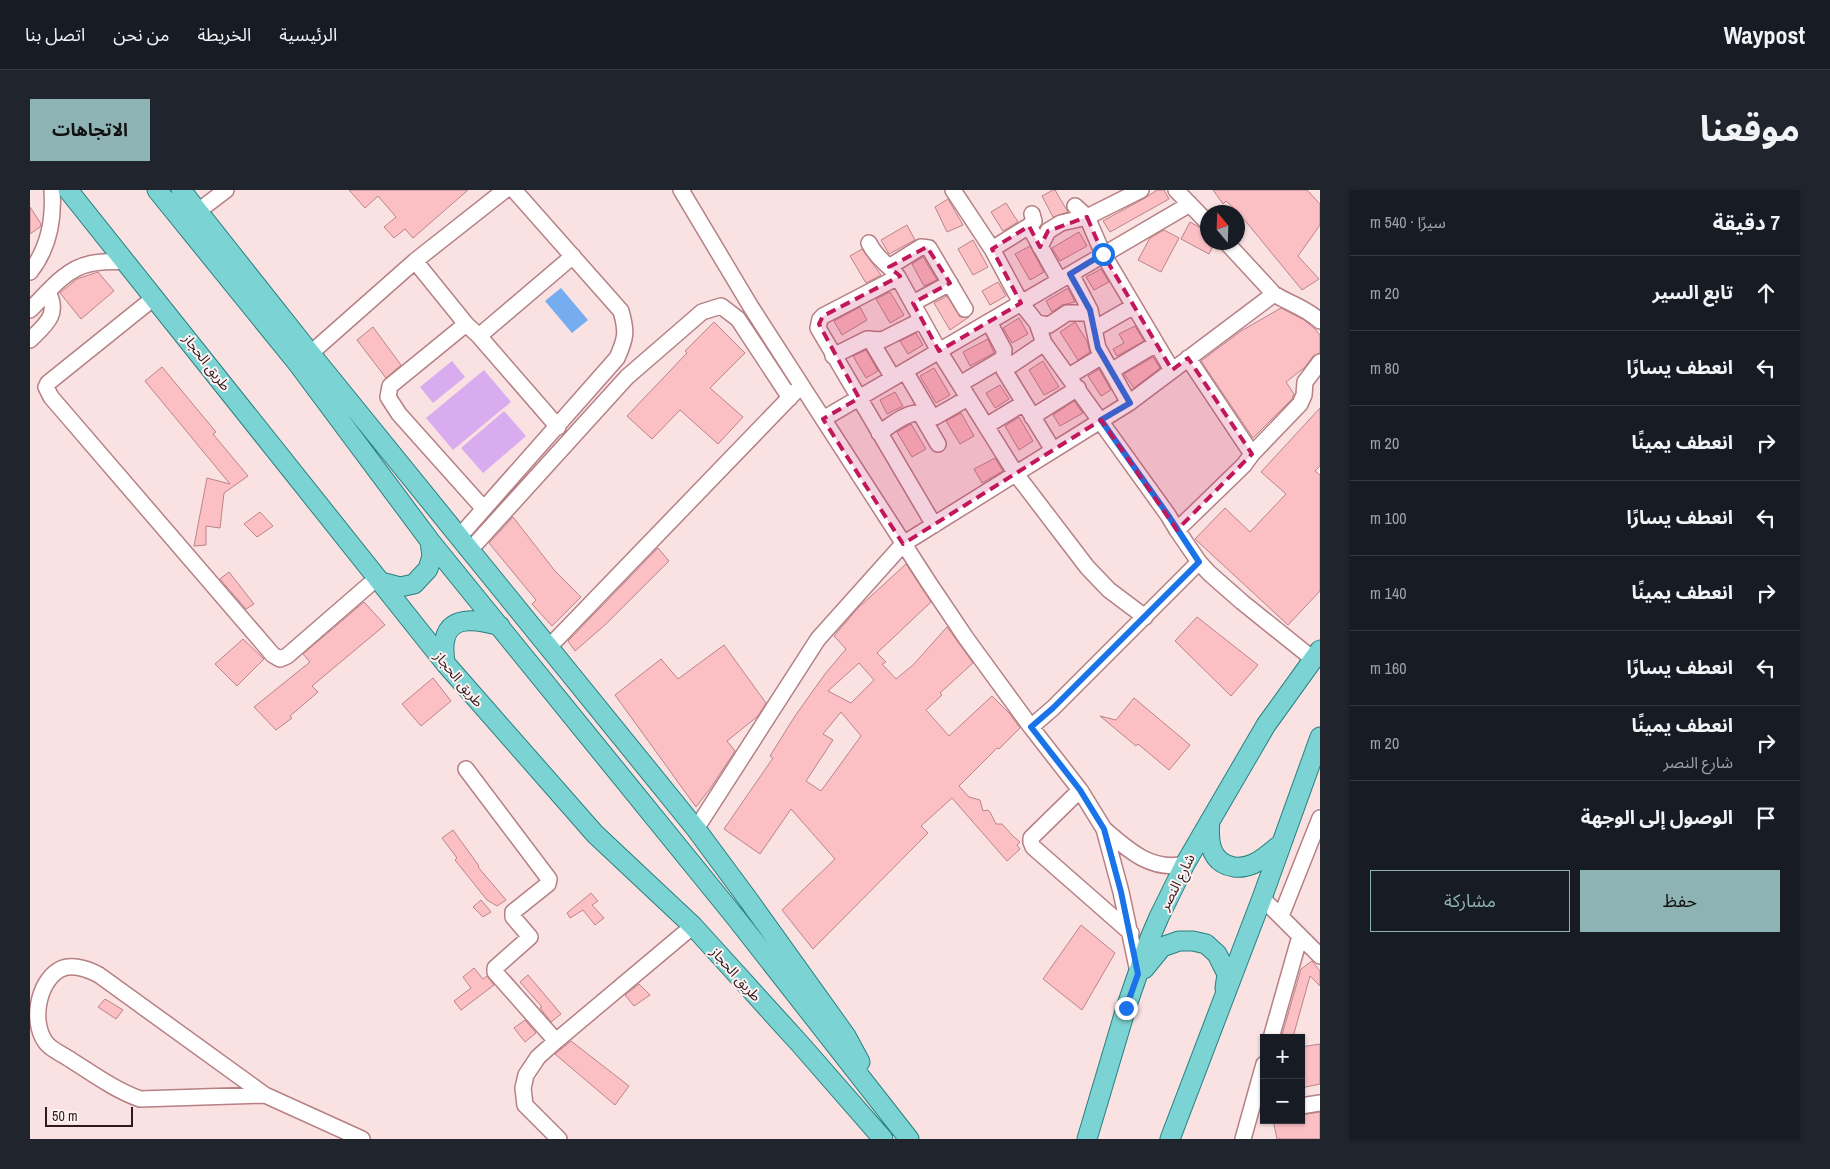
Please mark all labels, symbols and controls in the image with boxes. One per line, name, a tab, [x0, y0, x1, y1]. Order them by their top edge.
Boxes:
text: Waypost	[1724, 19, 1805, 51]
text: اتصل بنا	[25, 22, 85, 47]
text: من نحن	[113, 22, 169, 47]
text: الخريطة	[197, 22, 251, 47]
text: الرئيسية	[279, 22, 337, 47]
button: الاتجاهات	[30, 99, 150, 161]
text: موقعنا	[1700, 105, 1800, 152]
north arrow	[1200, 205, 1245, 250]
text: 7 دقيقة	[1713, 208, 1780, 237]
text: سيرًا · 540 m	[1370, 211, 1446, 233]
route start	[1092, 243, 1115, 266]
text: تابع السير	[1652, 279, 1733, 305]
icon: ahead	[1752, 279, 1780, 307]
text: 20 m	[1370, 282, 1399, 304]
street label: طريق الحجاز	[178, 329, 235, 395]
text: انعطف يسارًا	[1627, 354, 1733, 380]
icon: left	[1752, 354, 1780, 382]
text: 80 m	[1370, 357, 1399, 379]
text: انعطف يمينًا	[1632, 429, 1733, 455]
icon: right	[1752, 429, 1780, 457]
text: 20 m	[1370, 432, 1399, 454]
text: انعطف يسارًا	[1627, 504, 1733, 530]
icon: left	[1752, 504, 1780, 532]
text: 100 m	[1370, 507, 1406, 529]
text: انعطف يمينًا	[1632, 579, 1733, 605]
icon: right	[1752, 579, 1780, 607]
text: 140 m	[1370, 582, 1406, 604]
street label: طريق الحجاز	[429, 647, 488, 711]
text: انعطف يسارًا	[1627, 654, 1733, 680]
icon: left	[1752, 654, 1780, 682]
text: 160 m	[1370, 657, 1406, 679]
text: انعطف يمينًا	[1632, 712, 1733, 738]
icon: right	[1752, 729, 1780, 757]
text: 20 m	[1370, 732, 1399, 754]
text: شارع النصر	[1663, 751, 1733, 773]
text: الوصول إلى الوجهة	[1581, 804, 1733, 830]
icon: arrive	[1752, 804, 1780, 832]
street label: شارع النصر	[1155, 851, 1201, 915]
button: مشاركة	[1370, 870, 1570, 932]
button: حفظ	[1580, 870, 1780, 932]
street label: طريق الحجاز	[705, 942, 765, 1006]
route end	[1115, 997, 1138, 1020]
map controls	[1260, 1034, 1305, 1124]
button: +	[1260, 1034, 1305, 1079]
button: −	[1260, 1079, 1305, 1124]
scale bar	[45, 1104, 132, 1127]
text: 50 m	[52, 1107, 78, 1125]

